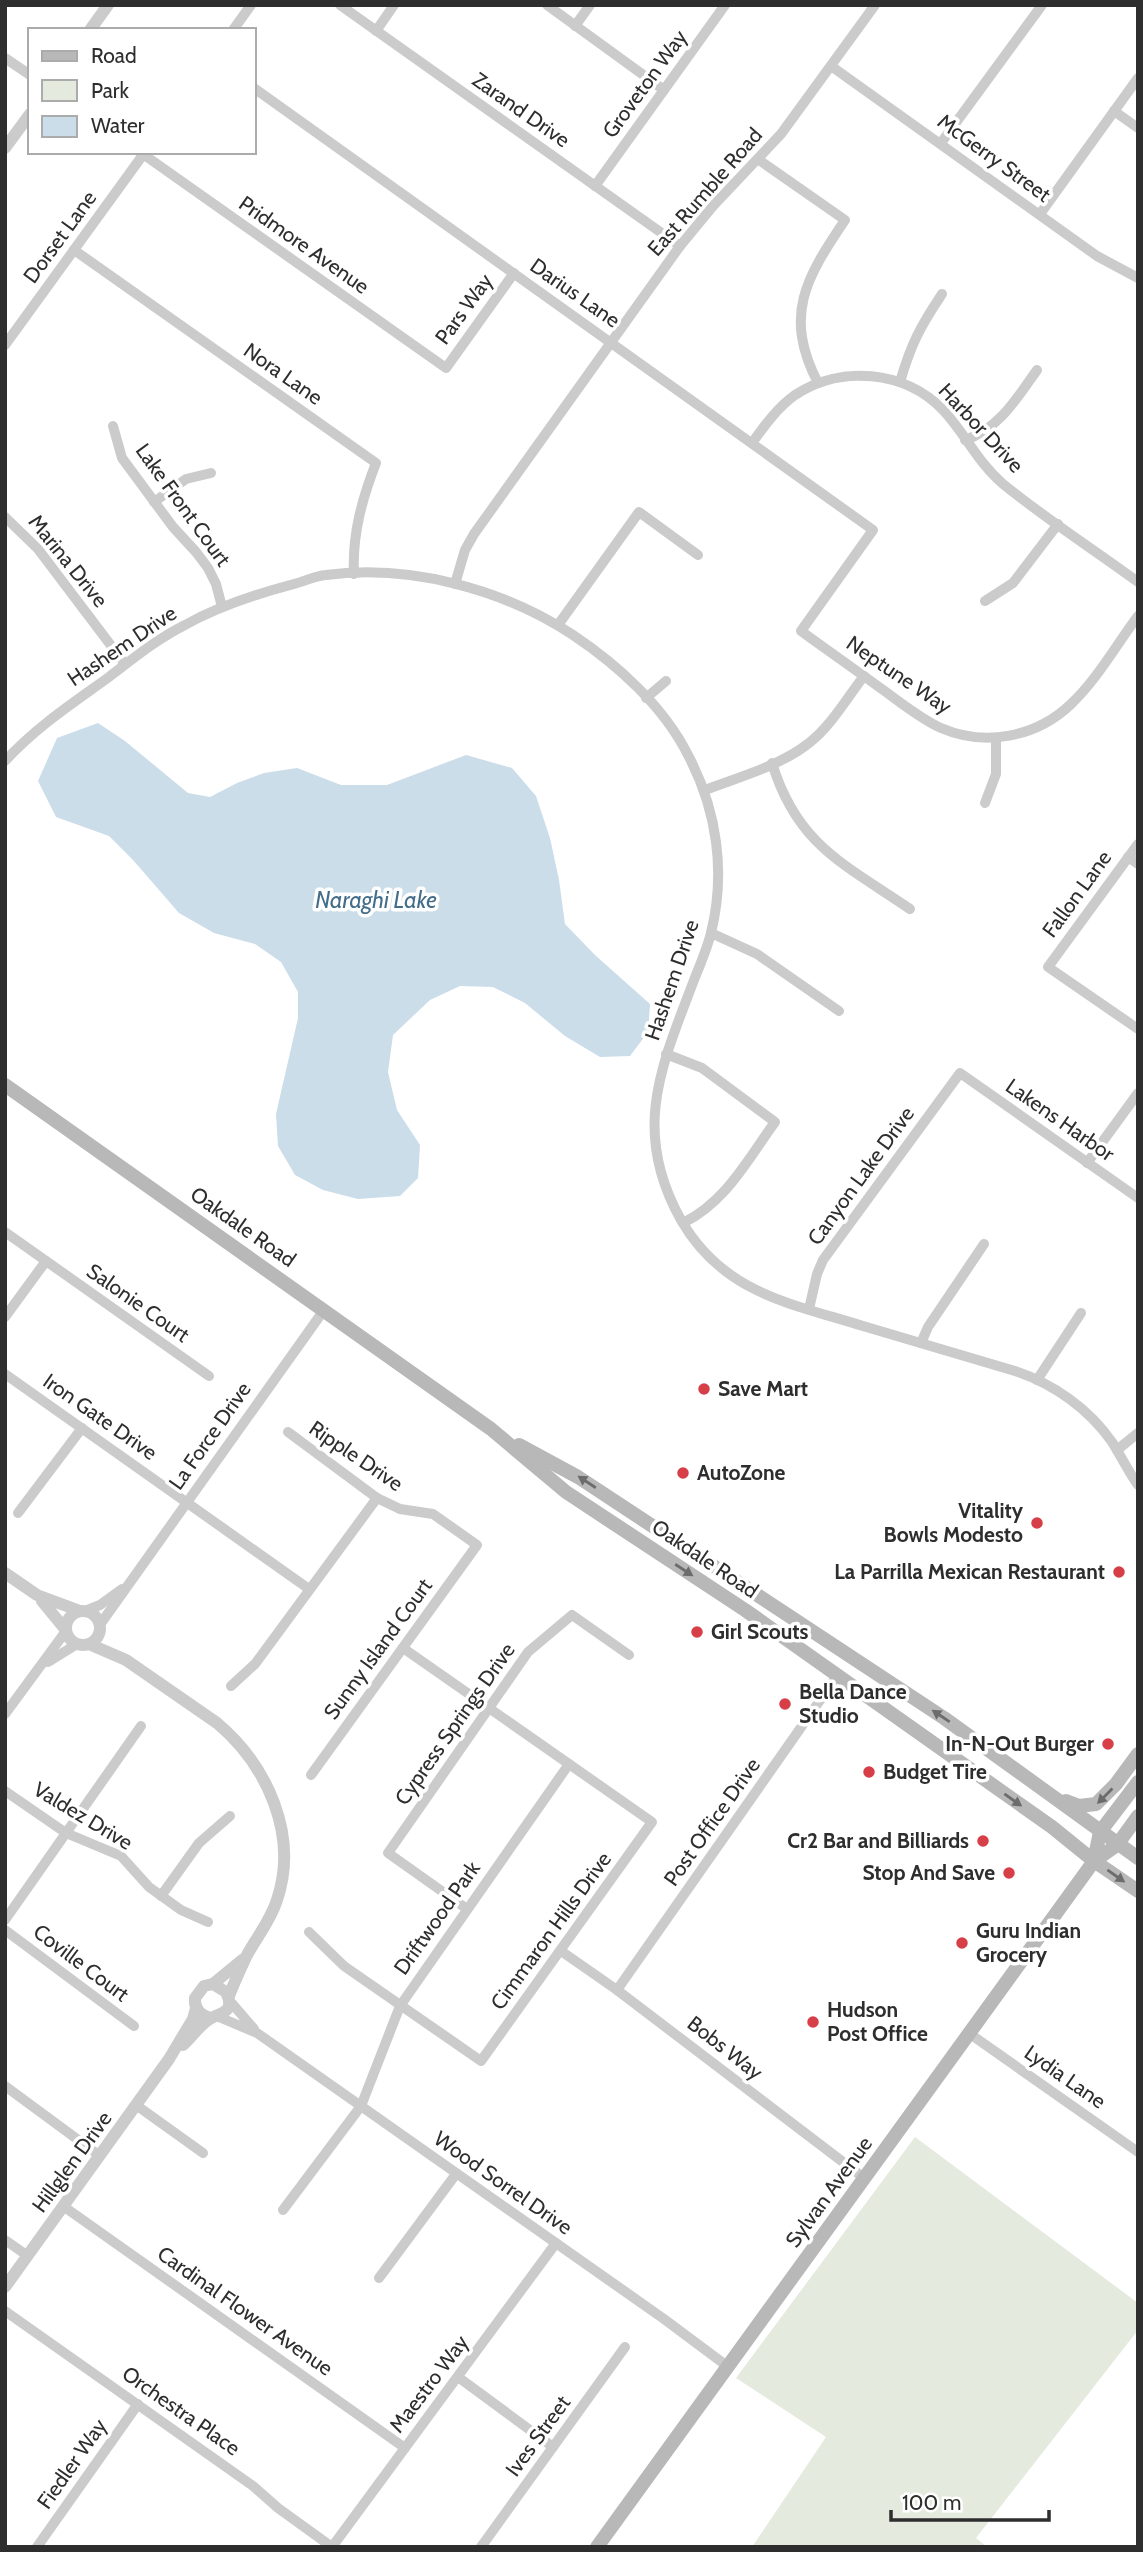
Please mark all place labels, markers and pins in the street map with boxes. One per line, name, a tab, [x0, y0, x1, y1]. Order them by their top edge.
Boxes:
place label: Save Mart	[718, 1376, 808, 1401]
marker: Save Mart	[696, 1381, 712, 1397]
place label: AutoZone	[697, 1460, 786, 1485]
marker: AutoZone	[675, 1465, 691, 1481]
place label: Vitality Bowls Modesto	[884, 1498, 1024, 1547]
marker: Vitality Bowls Modesto	[1029, 1515, 1045, 1531]
place label: La Parrilla Mexican Restaurant	[834, 1559, 1105, 1584]
marker: La Parrilla Mexican Restaurant	[1111, 1564, 1127, 1580]
place label: Girl Scouts	[711, 1619, 808, 1644]
marker: Girl Scouts	[689, 1624, 705, 1640]
place label: Bella Dance Studio	[799, 1679, 907, 1728]
marker: Bella Dance Studio	[777, 1696, 793, 1712]
place label: In-N-Out Burger	[945, 1731, 1094, 1756]
marker: In-N-Out Burger	[1100, 1736, 1116, 1752]
place label: Budget Tire	[883, 1759, 987, 1784]
marker: Budget Tire	[861, 1764, 877, 1780]
place label: Cr2 Bar and Billiards	[787, 1828, 969, 1853]
marker: Cr2 Bar and Billiards	[975, 1833, 991, 1849]
place label: Stop And Save	[862, 1860, 995, 1885]
marker: Stop And Save	[1001, 1865, 1017, 1881]
place label: Guru Indian Grocery	[976, 1918, 1081, 1967]
marker: Guru Indian Grocery	[954, 1935, 970, 1951]
place label: Hudson Post Office	[827, 1997, 928, 2046]
marker: Hudson Post Office	[805, 2014, 821, 2030]

